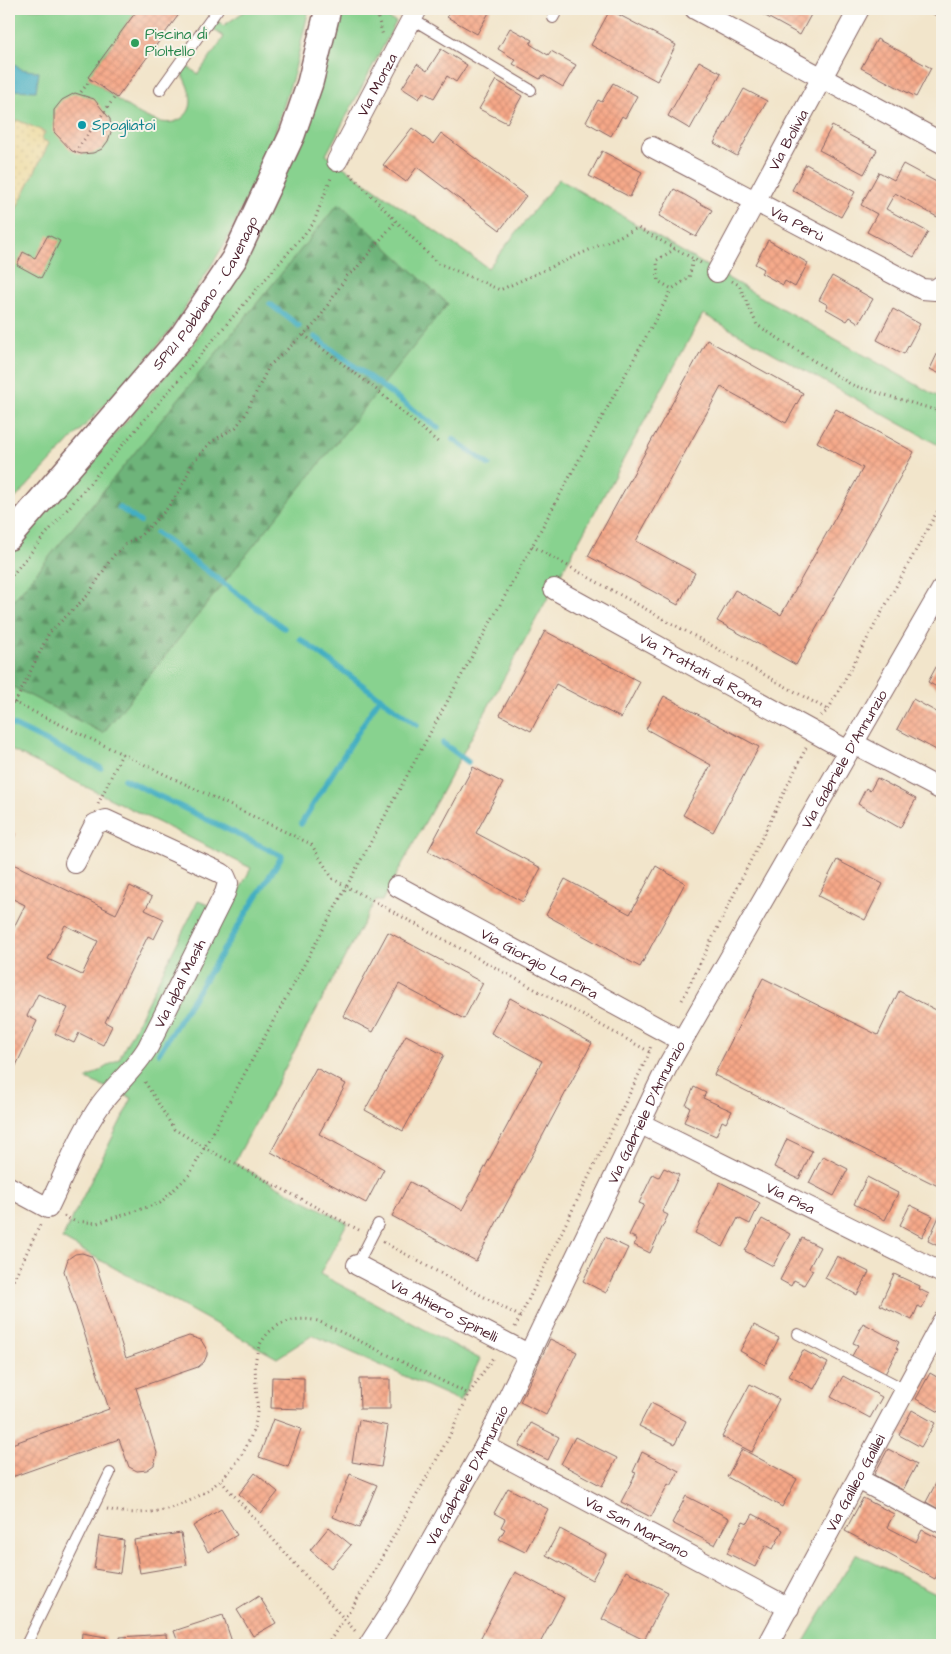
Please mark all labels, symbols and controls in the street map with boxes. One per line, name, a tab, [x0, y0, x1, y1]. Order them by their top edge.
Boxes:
place label: Piscina di Pioltello	[145, 24, 208, 62]
marker: Piscina di Pioltello	[129, 37, 141, 49]
street label: Via Monza	[352, 49, 403, 120]
street label: Via Bolivia	[764, 106, 814, 175]
place label: Spogliatoi	[92, 115, 156, 137]
marker: Spogliatoi	[76, 119, 88, 131]
street label: Via Perù	[766, 201, 828, 247]
street label: SP121 Pobbiano - Cavenago	[147, 212, 264, 375]
street label: Via Trattati di Roma	[635, 628, 767, 713]
street label: Via Gabriele D'Annunzio	[796, 686, 893, 833]
street label: Via Giorgio La Pira	[477, 923, 602, 1005]
street label: Via Iqbal Masih	[149, 935, 211, 1032]
street label: Via Gabriele D'Annunzio	[602, 1037, 691, 1187]
street label: Via Pisa	[762, 1177, 819, 1220]
street label: Via Altiero Spinelli	[386, 1274, 502, 1348]
street label: Via Gabriele D'Annunzio	[421, 1401, 514, 1550]
street label: Via Galileo Galilei	[821, 1430, 891, 1536]
street label: Via San Marzano	[581, 1491, 693, 1564]

